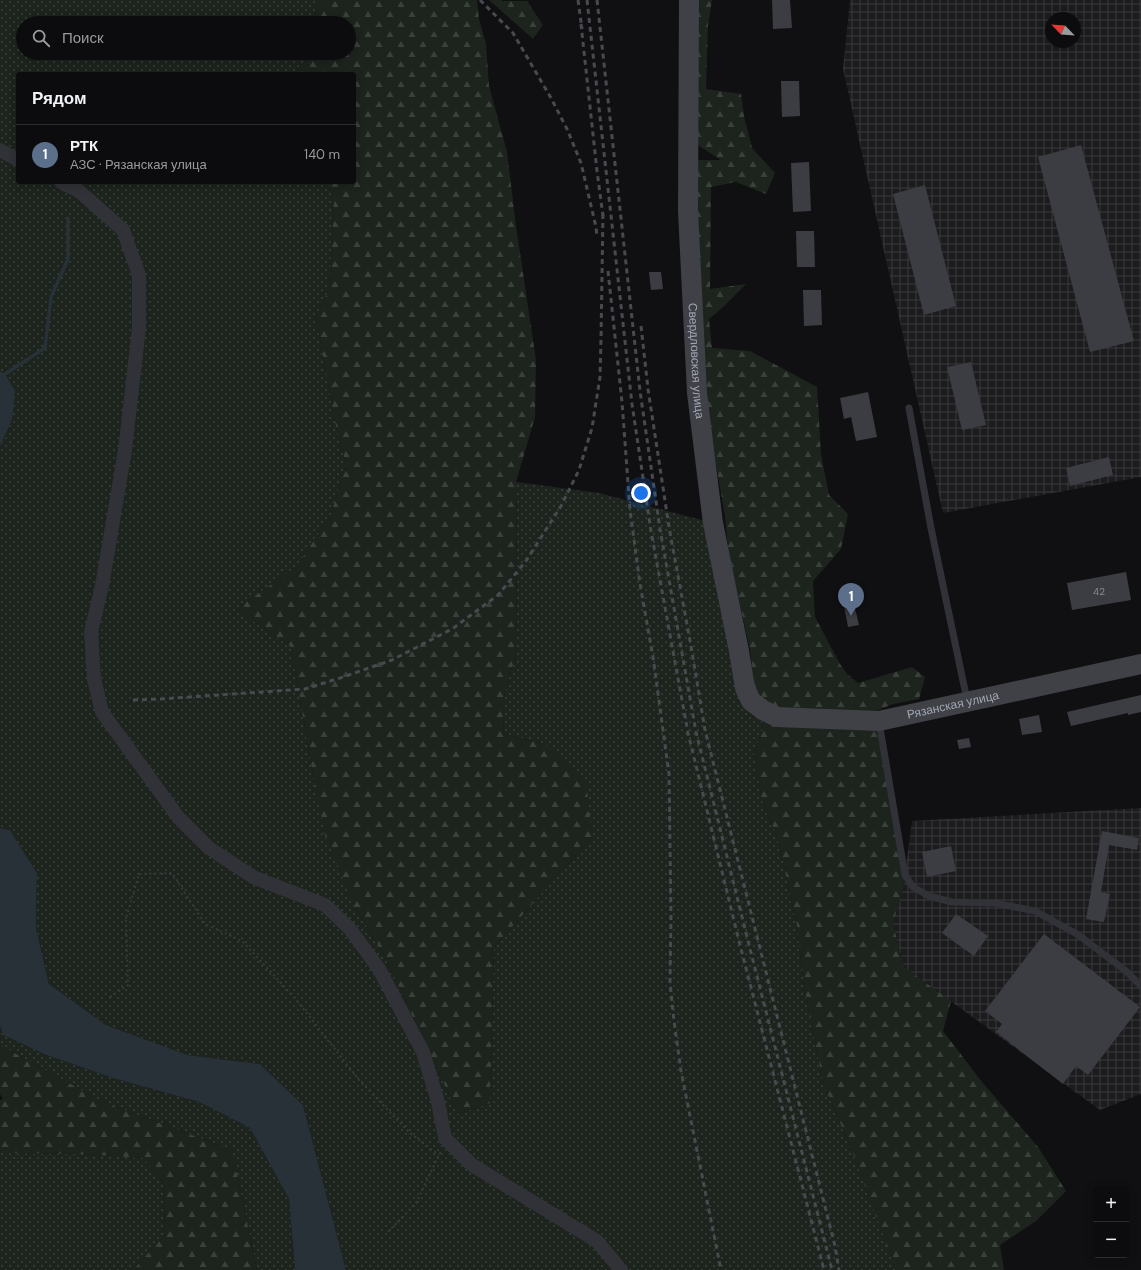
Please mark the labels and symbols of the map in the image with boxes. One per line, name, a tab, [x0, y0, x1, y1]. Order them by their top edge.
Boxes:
north arrow	[1045, 12, 1081, 48]
street label: Свердловская улица	[685, 302, 708, 420]
your location	[631, 483, 651, 503]
pin: 1	[838, 583, 864, 616]
house number: 42	[1093, 585, 1105, 598]
street label: Рязанская улица	[905, 687, 1001, 723]

